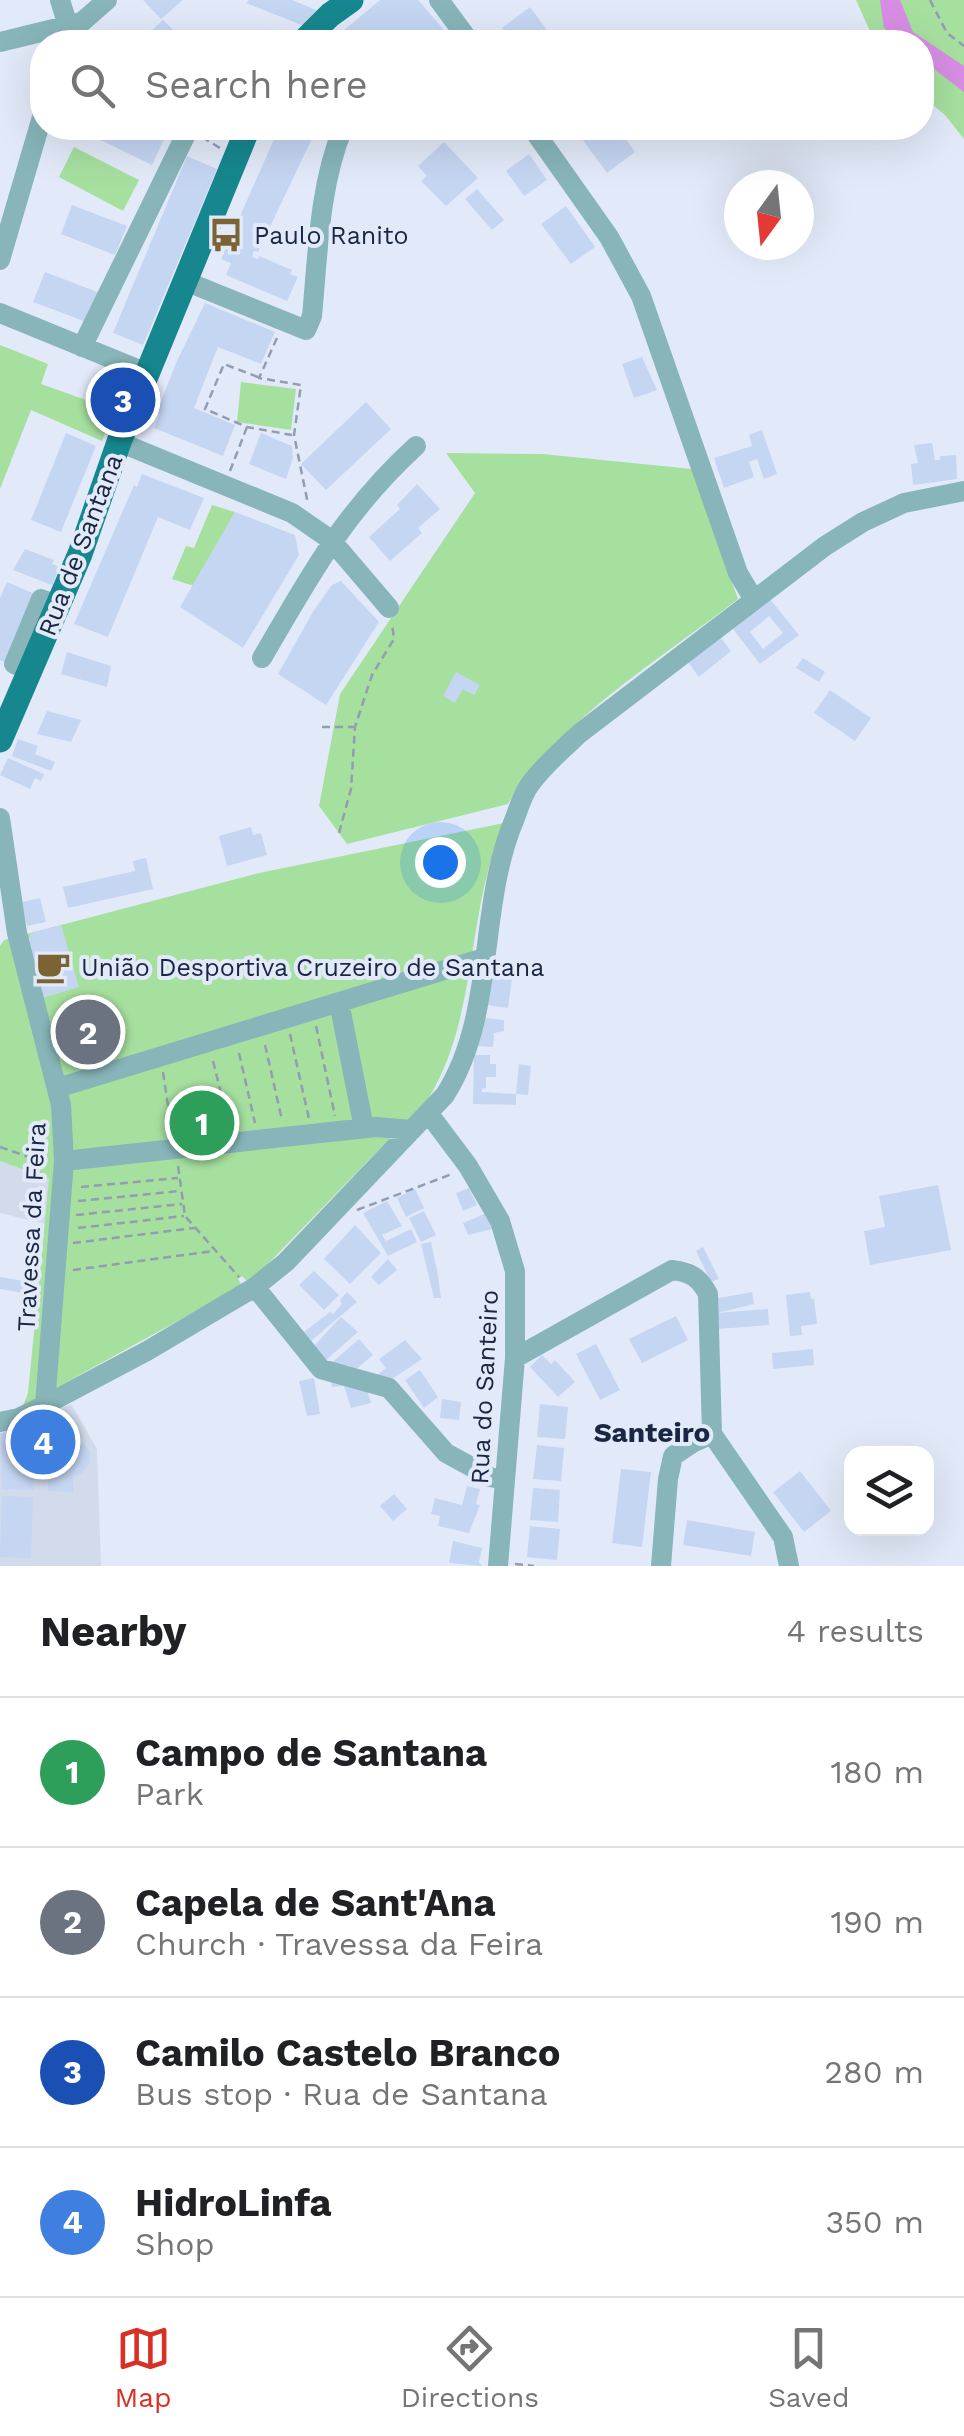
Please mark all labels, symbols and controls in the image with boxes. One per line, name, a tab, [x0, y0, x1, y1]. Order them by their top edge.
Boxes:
search box	[30, 30, 934, 140]
icon: search	[65, 58, 120, 113]
text: Search here	[145, 63, 368, 107]
north arrow	[724, 170, 814, 260]
bus stop icon: Paulo Ranito	[207, 216, 245, 254]
place label: Paulo Ranito	[254, 221, 408, 250]
pin: 3	[90, 362, 156, 438]
street label: Rua de Santana	[33, 450, 128, 640]
your location	[415, 837, 466, 888]
cafe icon: União Desportiva Cruzeiro de Santana	[34, 948, 72, 986]
place label: União Desportiva Cruzeiro de Santana	[81, 953, 544, 982]
pin: 2	[56, 994, 120, 1070]
pin: 1	[170, 1086, 234, 1160]
street label: Travessa da Feira	[12, 1122, 51, 1332]
street label: Rua do Santeiro	[465, 1289, 504, 1485]
pin: 4	[10, 1404, 76, 1480]
district label: Santeiro	[594, 1416, 710, 1449]
map controls	[844, 1446, 934, 1536]
button: layers	[844, 1446, 934, 1536]
text: Nearby	[40, 1607, 187, 1656]
text: 4 results	[786, 1612, 924, 1650]
text: Campo de Santana	[135, 1731, 487, 1775]
text: 1	[66, 1753, 79, 1791]
text: 180 m	[830, 1753, 924, 1791]
text: Park	[135, 1775, 204, 1813]
text: Capela de Sant'Ana	[135, 1881, 495, 1925]
text: 2	[63, 1903, 82, 1941]
text: 190 m	[830, 1903, 924, 1941]
text: Church · Travessa da Feira	[135, 1925, 543, 1963]
text: Camilo Castelo Branco	[135, 2031, 561, 2075]
text: 3	[63, 2053, 82, 2091]
text: 280 m	[824, 2053, 924, 2091]
text: Bus stop · Rua de Santana	[135, 2075, 548, 2113]
text: HidroLinfa	[135, 2181, 332, 2225]
text: 4	[62, 2203, 83, 2241]
text: 350 m	[825, 2203, 924, 2241]
text: Shop	[135, 2225, 215, 2263]
tab: Map	[115, 2321, 172, 2414]
tab: Directions	[401, 2321, 539, 2414]
tab: Saved	[768, 2321, 849, 2414]

